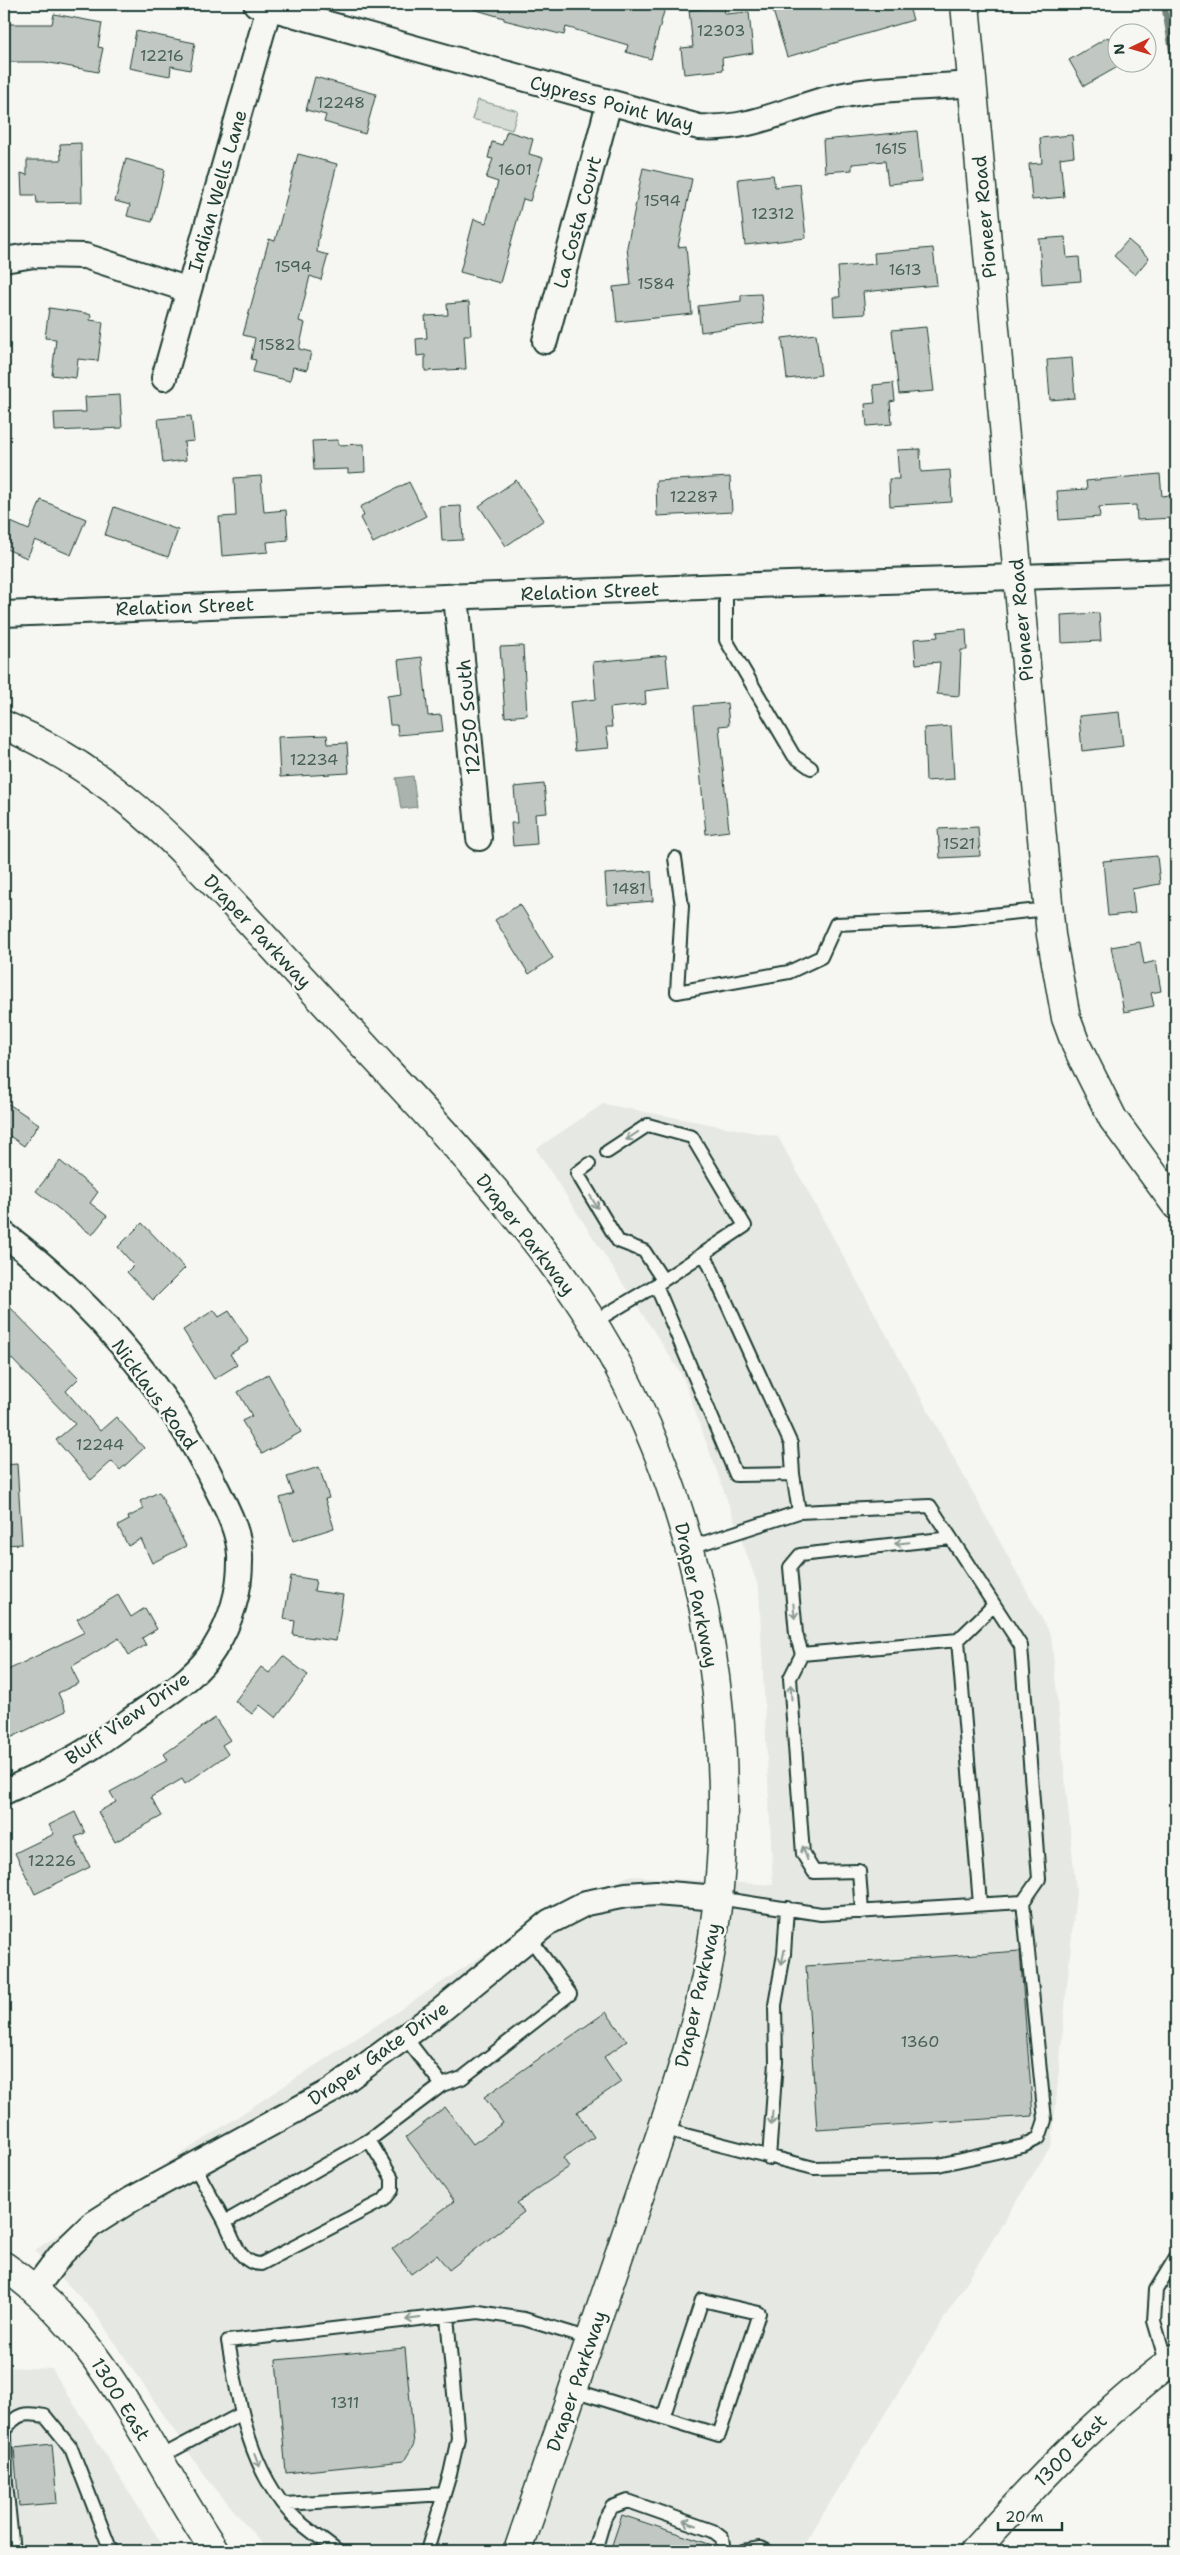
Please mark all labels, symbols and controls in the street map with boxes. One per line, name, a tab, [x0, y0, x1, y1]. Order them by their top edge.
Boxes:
house number: 12303	[697, 20, 745, 41]
north arrow	[1108, 22, 1158, 72]
text: N	[1110, 43, 1128, 55]
house number: 12216	[140, 45, 184, 66]
street label: Cypress Point Way	[527, 70, 697, 137]
house number: 12248	[317, 92, 365, 113]
street label: Indian Wells Lane	[182, 107, 253, 275]
house number: 1615	[875, 138, 907, 159]
street label: La Costa Court	[548, 153, 607, 291]
street label: Pioneer Road	[967, 155, 1002, 279]
house number: 1601	[498, 159, 532, 180]
house number: 1594	[643, 190, 681, 211]
house number: 12312	[751, 203, 795, 224]
house number: 1594	[274, 256, 312, 277]
house number: 1613	[888, 259, 922, 280]
house number: 1584	[637, 273, 675, 294]
house number: 1582	[258, 334, 296, 355]
house number: 12287	[670, 486, 718, 507]
street label: Pioneer Road	[1004, 558, 1039, 682]
street label: Relation Street	[520, 577, 660, 606]
street label: Relation Street	[115, 592, 255, 621]
street label: 12250 South	[451, 658, 486, 776]
house number: 12234	[290, 749, 338, 770]
house number: 1521	[943, 833, 975, 854]
street label: Draper Parkway	[198, 869, 317, 994]
house number: 1481	[612, 878, 646, 899]
one-way arrow	[625, 1131, 639, 1141]
street label: Draper Parkway	[470, 1168, 581, 1300]
one-way arrow	[590, 1194, 600, 1208]
street label: Nicklaus Road	[106, 1334, 203, 1455]
house number: 12244	[76, 1434, 124, 1455]
street label: Draper Parkway	[669, 1520, 724, 1670]
one-way arrow	[895, 1539, 911, 1548]
one-way arrow	[789, 1602, 798, 1618]
street label: Bluff View Drive	[60, 1666, 195, 1771]
one-way arrow	[786, 1684, 795, 1700]
one-way arrow	[800, 1846, 809, 1862]
house number: 12226	[28, 1850, 76, 1871]
street label: Draper Parkway	[669, 1920, 726, 2070]
one-way arrow	[777, 1948, 787, 1964]
street label: Draper Gate Drive	[303, 1996, 453, 2111]
house number: 1360	[901, 2031, 939, 2052]
one-way arrow	[768, 2110, 777, 2126]
street label: Draper Parkway	[541, 2307, 612, 2455]
one-way arrow	[406, 2314, 422, 2324]
street label: 1300 East	[85, 2353, 156, 2446]
house number: 1311	[330, 2392, 360, 2413]
street label: 1300 East	[1028, 2408, 1112, 2492]
one-way arrow	[253, 2452, 262, 2467]
scale bar	[998, 2500, 1061, 2532]
text: 20 m	[1005, 2507, 1044, 2527]
one-way arrow	[683, 2518, 699, 2527]

